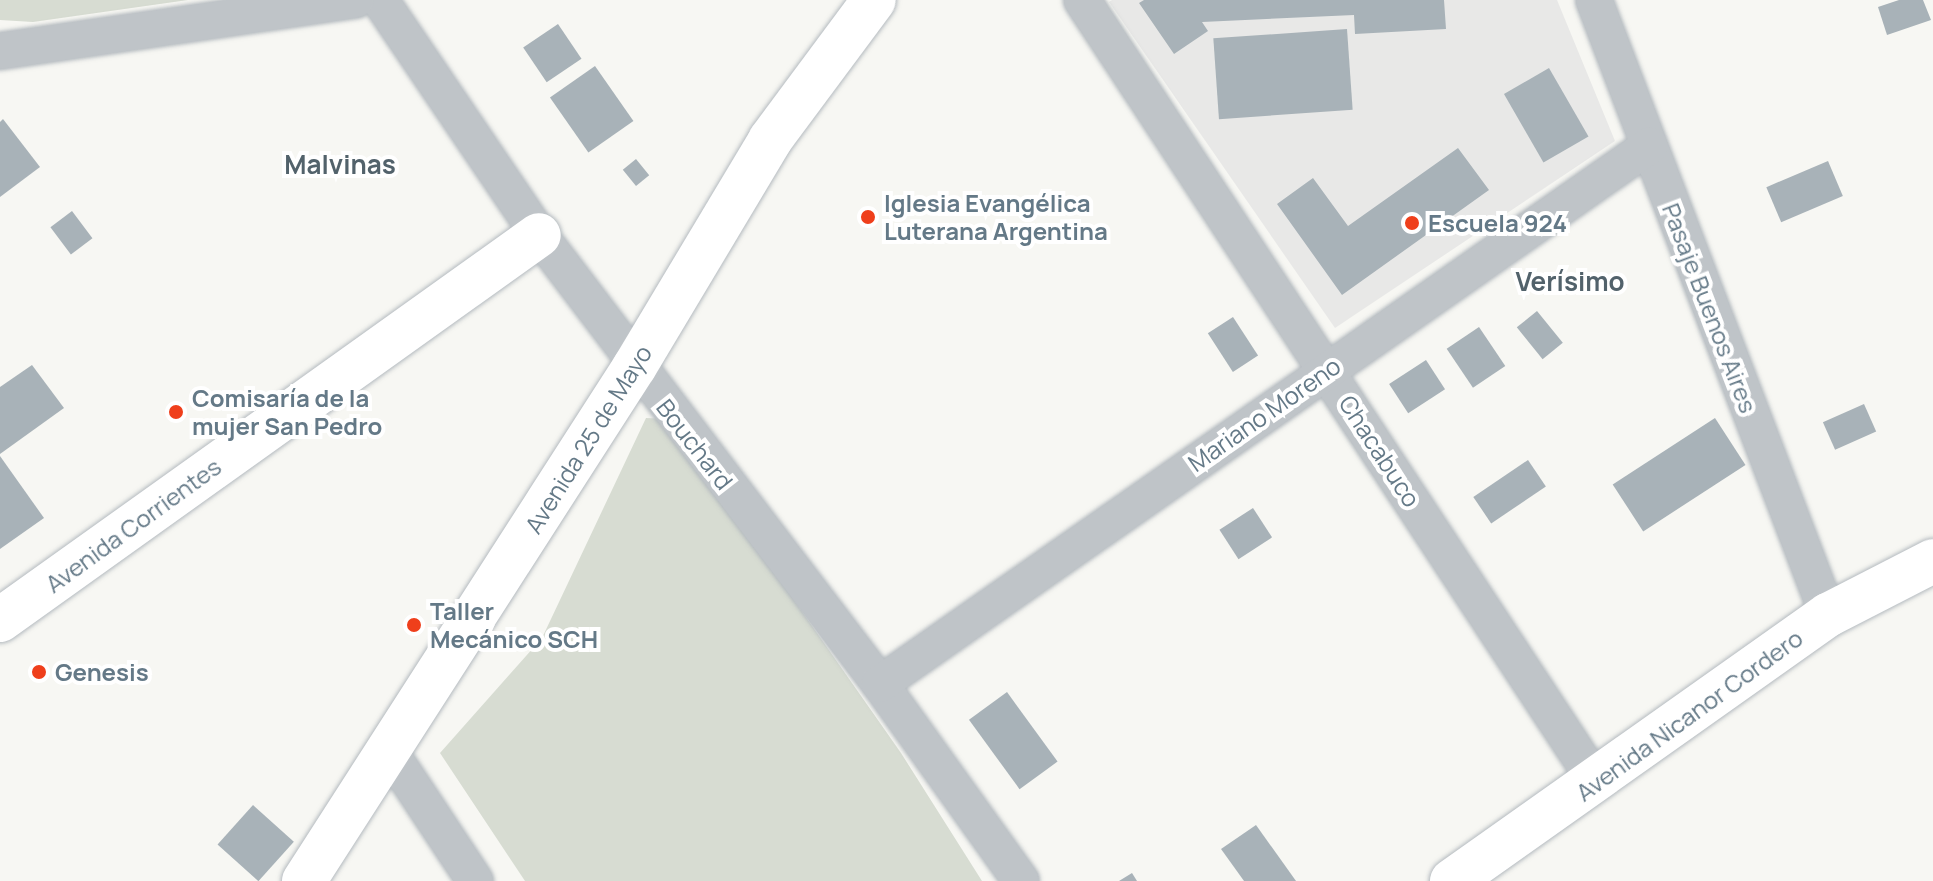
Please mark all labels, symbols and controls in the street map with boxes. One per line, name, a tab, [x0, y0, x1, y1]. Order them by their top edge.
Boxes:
district label: Malvinas	[284, 149, 396, 181]
place label: Iglesia Evangélica Luterana Argentina	[884, 189, 1108, 245]
street label: Pasaje Buenos Aires	[1657, 199, 1763, 417]
marker: Iglesia Evangélica Luterana Argentina	[859, 208, 877, 226]
place label: Escuela 924	[1428, 209, 1567, 237]
marker: Escuela 924	[1403, 214, 1421, 232]
district label: Verísimo	[1515, 266, 1625, 298]
street label: Avenida 25 de Mayo	[518, 340, 658, 538]
street label: Mariano Moreno	[1182, 351, 1346, 477]
place label: Comisaría de la mujer San Pedro	[192, 384, 382, 440]
street label: Chacabuco	[1333, 390, 1427, 512]
street label: Bouchard	[651, 393, 739, 495]
marker: Comisaría de la mujer San Pedro	[167, 403, 185, 421]
street label: Avenida Corrientes	[40, 452, 226, 598]
place label: Taller Mecánico SCH	[430, 597, 598, 653]
marker: Taller Mecánico SCH	[405, 616, 423, 634]
street label: Avenida Nicanor Cordero	[1570, 623, 1808, 807]
place label: Genesis	[55, 658, 149, 686]
marker: Genesis	[30, 663, 48, 681]

